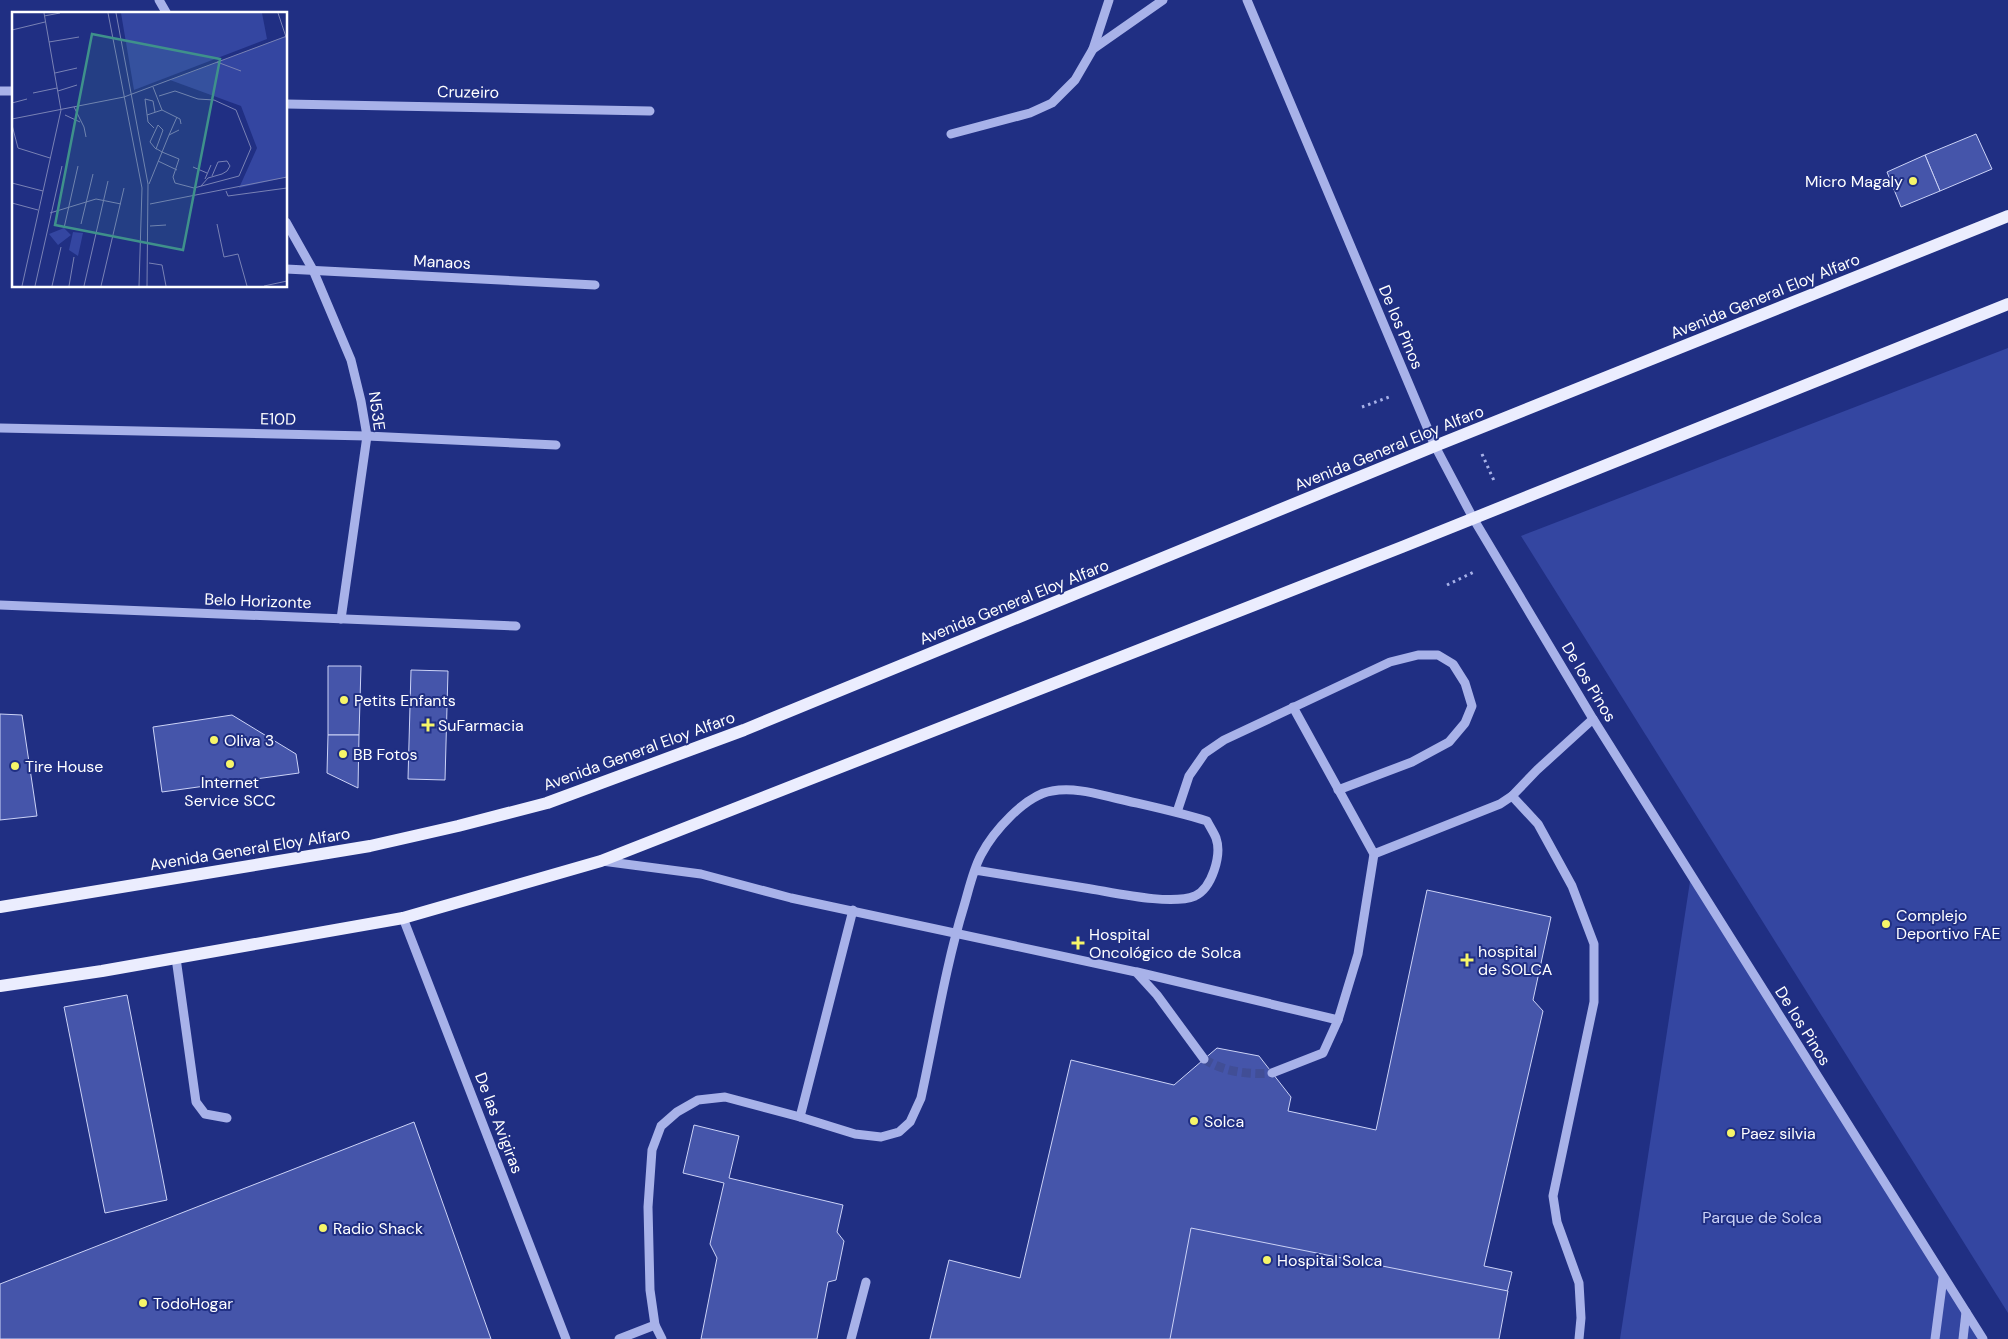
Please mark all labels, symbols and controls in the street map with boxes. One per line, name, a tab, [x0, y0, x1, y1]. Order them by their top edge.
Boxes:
inset map	[12, 12, 288, 288]
street label: Cruzeiro	[437, 81, 499, 103]
place label: Micro Magaly	[1805, 171, 1903, 192]
marker: Micro Magaly	[1907, 175, 1919, 187]
street label: Avenida General Eloy Alfaro	[1667, 248, 1863, 344]
street label: Manaos	[413, 250, 471, 274]
street label: De los Pinos	[1374, 282, 1428, 372]
street label: N53E	[364, 390, 390, 432]
street label: Avenida General Eloy Alfaro	[1291, 400, 1487, 496]
street label: E10D	[260, 408, 296, 430]
street label: Avenida General Eloy Alfaro	[916, 554, 1112, 650]
street label: Belo Horizonte	[204, 589, 312, 613]
street label: De los Pinos	[1557, 638, 1621, 726]
place label: Petits Enfants	[354, 690, 456, 711]
marker: Petits Enfants	[338, 694, 350, 706]
street label: Avenida General Eloy Alfaro	[540, 706, 738, 796]
place label: SuFarmacia	[438, 715, 524, 736]
marker: SuFarmacia	[422, 719, 434, 731]
place label: Oliva 3	[224, 730, 274, 751]
marker: Oliva 3	[208, 734, 220, 746]
place label: BB Fotos	[353, 744, 418, 765]
marker: BB Fotos	[337, 748, 349, 760]
place label: Tire House	[25, 756, 103, 777]
marker: Internet Service SCC	[224, 758, 236, 770]
marker: Tire House	[9, 760, 21, 772]
place label: Internet Service SCC	[184, 772, 276, 811]
street label: Avenida General Eloy Alfaro	[148, 823, 352, 875]
place label: Complejo Deportivo FAE	[1896, 905, 2001, 944]
marker: Complejo Deportivo FAE	[1880, 918, 1892, 930]
place label: Hospital Oncológico de Solca	[1089, 924, 1241, 963]
marker: Hospital Oncológico de Solca	[1071, 936, 1085, 950]
place label: hospital de SOLCA	[1478, 941, 1553, 980]
marker: hospital de SOLCA	[1460, 953, 1474, 967]
street label: De los Pinos	[1770, 982, 1836, 1070]
street label: De las Avigiras	[470, 1070, 528, 1176]
place label: Solca	[1204, 1111, 1244, 1132]
marker: Solca	[1188, 1115, 1200, 1127]
place label: Paez silvia	[1741, 1123, 1816, 1144]
marker: Paez silvia	[1725, 1127, 1737, 1139]
park label: Parque de Solca	[1702, 1207, 1822, 1228]
place label: Radio Shack	[333, 1218, 423, 1239]
marker: Radio Shack	[317, 1222, 329, 1234]
place label: Hospital Solca	[1277, 1250, 1382, 1271]
marker: Hospital Solca	[1261, 1254, 1273, 1266]
place label: TodoHogar	[153, 1293, 233, 1314]
marker: TodoHogar	[137, 1297, 149, 1309]

